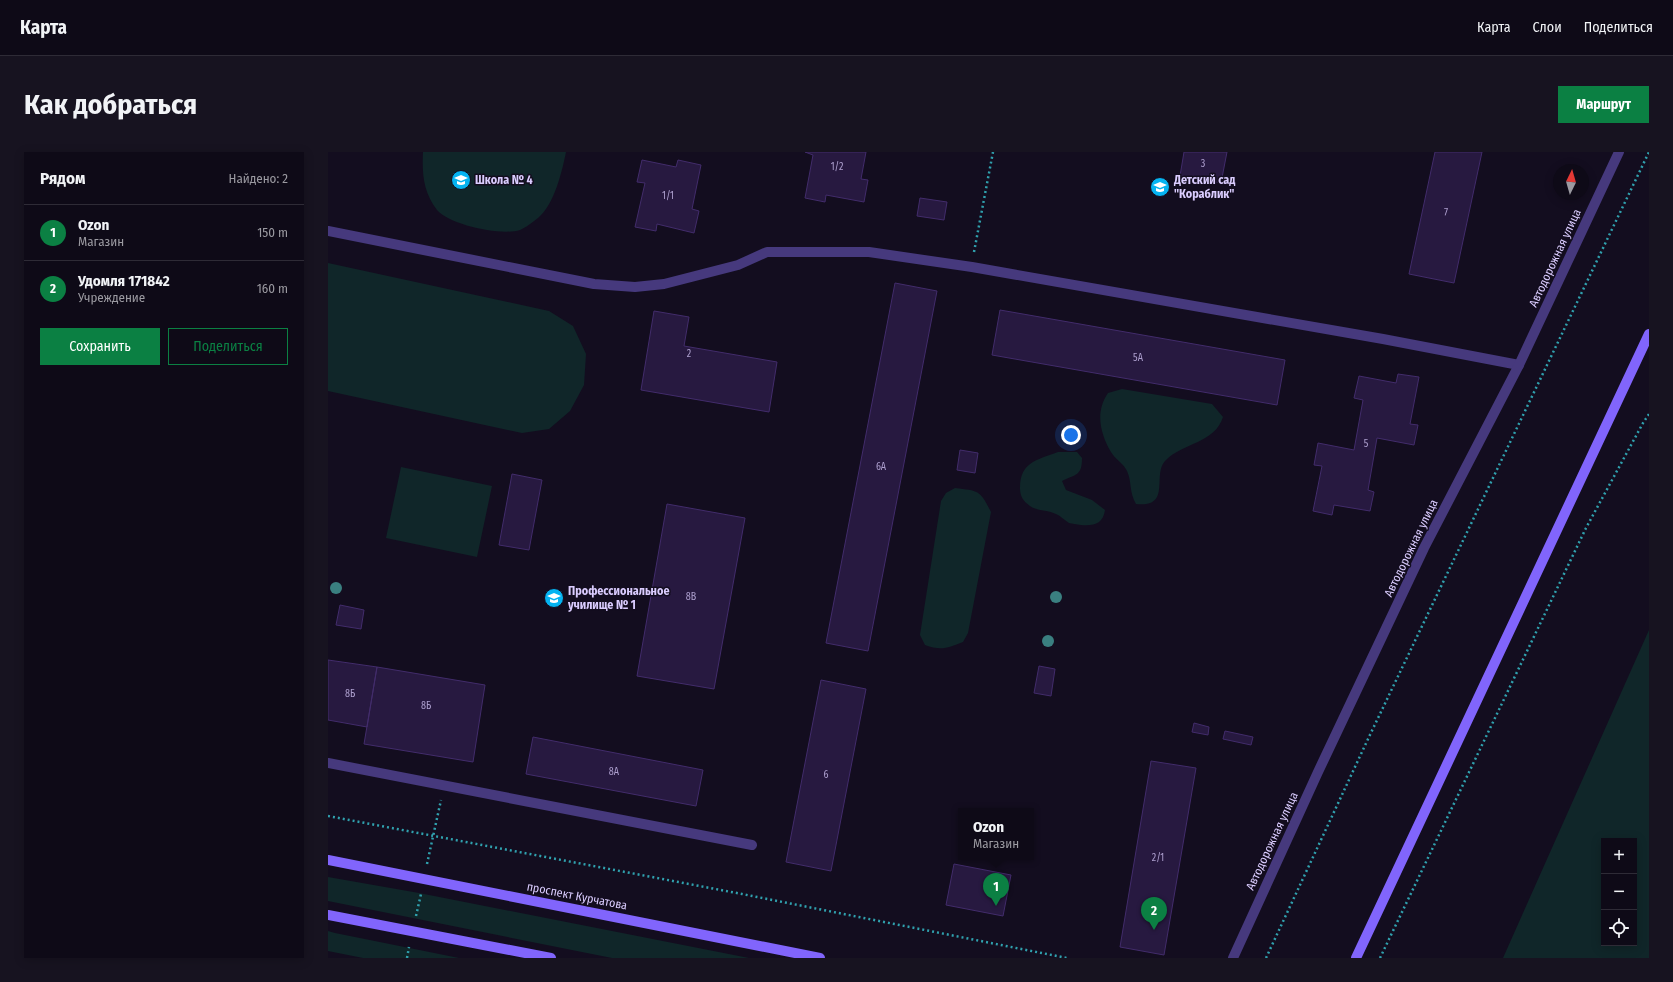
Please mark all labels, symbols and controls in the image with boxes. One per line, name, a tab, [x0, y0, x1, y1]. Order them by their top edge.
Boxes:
text: Карта	[20, 16, 67, 39]
text: Карта	[1477, 19, 1511, 36]
text: Слои	[1533, 19, 1562, 36]
text: Поделиться	[1584, 19, 1653, 36]
button: Маршрут	[1558, 86, 1649, 123]
text: Как добраться	[24, 88, 197, 121]
house number: 3	[1201, 158, 1206, 170]
house number: 1/2	[831, 161, 844, 173]
north arrow	[1553, 164, 1589, 200]
text: Рядом	[40, 168, 85, 189]
school or university icon: Школа № 4	[450, 169, 472, 191]
text: Найдено: 2	[229, 171, 288, 186]
place label: Школа № 4	[475, 173, 533, 187]
place label: Детский сад "Кораблик"	[1173, 173, 1235, 201]
school or university icon: Детский сад "Кораблик"	[1149, 176, 1171, 198]
house number: 1/1	[662, 190, 674, 202]
house number: 7	[1444, 207, 1448, 219]
street label: Автодорожная улица	[1526, 207, 1584, 309]
text: Ozon	[78, 216, 109, 234]
text: 1	[50, 225, 56, 240]
text: 150 m	[257, 225, 288, 240]
text: Магазин	[78, 234, 124, 249]
text: Удомля 171842	[78, 272, 170, 290]
text: 2	[50, 281, 56, 296]
text: 160 m	[257, 281, 288, 296]
text: Учреждение	[78, 290, 145, 305]
button: Сохранить	[40, 328, 160, 365]
button: Поделиться	[168, 328, 288, 365]
house number: 2	[687, 348, 692, 360]
house number: 5А	[1133, 352, 1144, 364]
your location	[1061, 425, 1081, 445]
house number: 5	[1364, 438, 1369, 450]
house number: 6А	[876, 461, 887, 473]
street label: Автодорожная улица	[1381, 497, 1441, 599]
place label: Профессиональное училище № 1	[567, 584, 670, 612]
school or university icon: Профессиональное училище № 1	[543, 587, 565, 609]
house number: 8В	[686, 591, 697, 603]
house number: 8Б	[345, 688, 355, 700]
house number: 8Б	[421, 700, 431, 712]
house number: 8А	[609, 766, 620, 778]
house number: 6	[824, 769, 829, 781]
street label: Автодорожная улица	[1243, 790, 1301, 892]
popup	[958, 808, 1034, 860]
text: Ozon	[973, 818, 1004, 836]
text: Магазин	[973, 836, 1019, 851]
map controls	[1601, 838, 1637, 946]
button: +	[1601, 838, 1637, 874]
house number: 2/1	[1152, 852, 1164, 864]
pin: 1	[983, 873, 1009, 906]
button: −	[1601, 874, 1637, 910]
street label: проспект Курчатова	[526, 879, 629, 913]
pin: 2	[1141, 897, 1167, 930]
button: locate	[1601, 910, 1637, 946]

